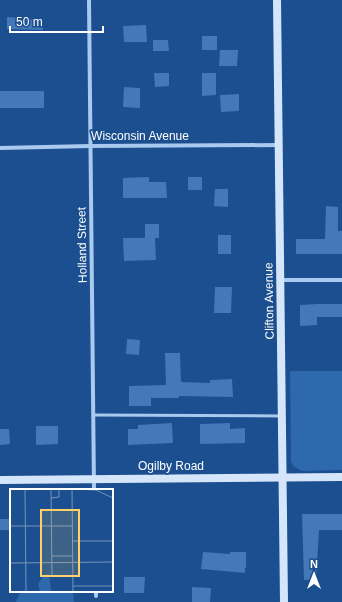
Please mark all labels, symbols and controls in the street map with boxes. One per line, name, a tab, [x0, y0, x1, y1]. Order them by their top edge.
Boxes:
scale bar	[10, 8, 103, 34]
text: 50 m	[16, 15, 43, 29]
street label: Wisconsin Avenue	[91, 129, 189, 143]
street label: Holland Street	[74, 206, 90, 283]
street label: Clifton Avenue	[261, 262, 277, 340]
street label: Ogilby Road	[138, 459, 204, 473]
inset map	[10, 489, 113, 592]
north arrow	[294, 554, 334, 594]
text: N	[310, 558, 318, 570]

